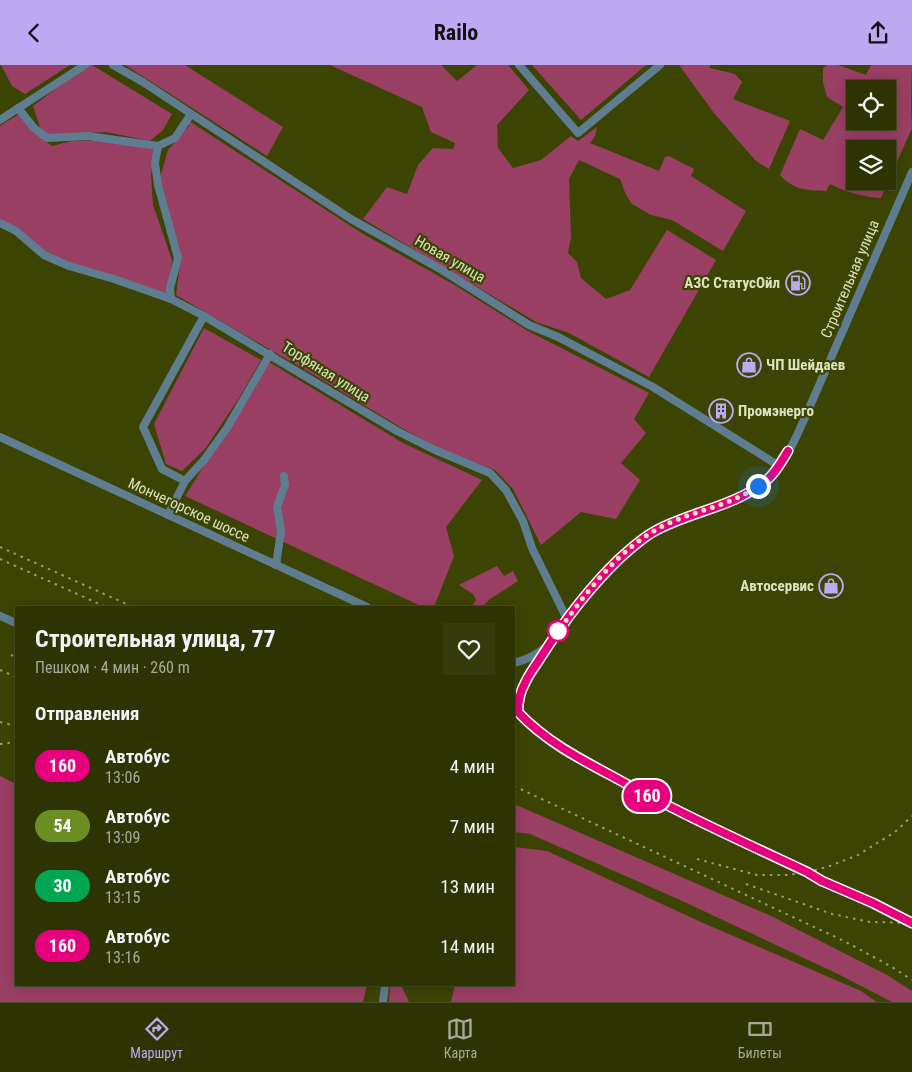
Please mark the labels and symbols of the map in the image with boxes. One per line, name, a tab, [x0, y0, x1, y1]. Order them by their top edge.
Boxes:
street label: Строительная улица	[817, 217, 883, 341]
street label: Новая улица	[411, 232, 489, 286]
fuel station icon: АЗС СтатусОйл	[785, 270, 811, 296]
place label: АЗС СтатусОйл	[684, 274, 780, 292]
street label: Торфяная улица	[279, 338, 373, 406]
shop icon: ЧП Шейдаев	[736, 352, 762, 378]
place label: ЧП Шейдаев	[766, 356, 845, 374]
building icon: Промэнерго	[708, 398, 734, 424]
place label: Промэнерго	[738, 402, 814, 420]
street label: Мончегорское шоссе	[125, 474, 253, 546]
your location	[746, 474, 771, 499]
shop icon: Автосервис	[818, 573, 844, 599]
place label: Автосервис	[740, 577, 814, 595]
unlabelled marker	[547, 620, 569, 642]
line badge: 160	[618, 780, 676, 812]

